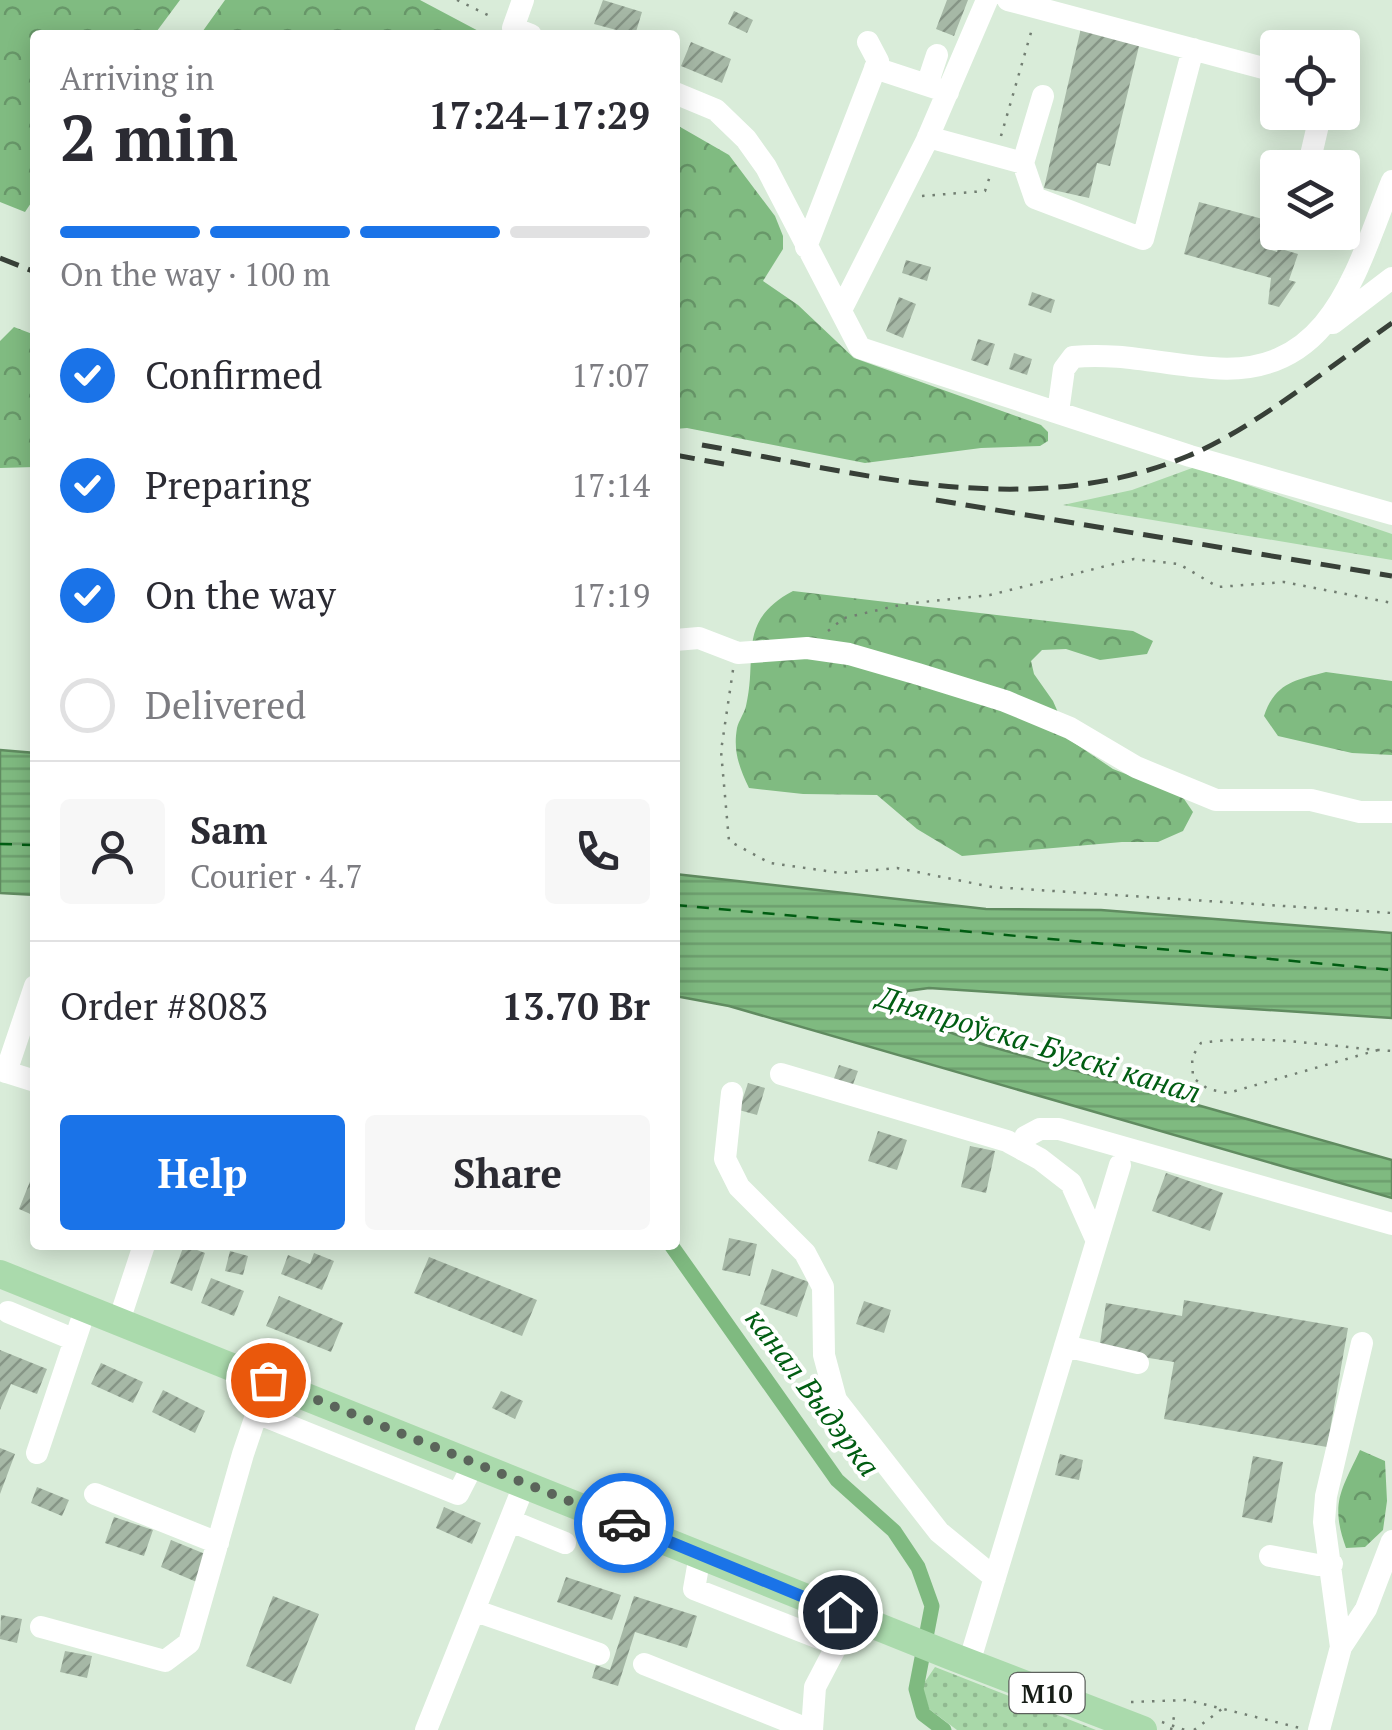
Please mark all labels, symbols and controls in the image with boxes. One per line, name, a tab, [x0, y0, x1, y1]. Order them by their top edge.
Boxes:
map controls	[1260, 30, 1360, 250]
button: locate	[1260, 30, 1360, 130]
text: Arriving in	[60, 57, 214, 99]
text: 17:24–17:29	[428, 90, 650, 140]
text: 2 min	[60, 93, 238, 180]
button: layers	[1260, 150, 1360, 250]
text: On the way · 100 m	[60, 253, 330, 295]
icon: check	[60, 348, 115, 403]
text: Confirmed	[145, 350, 323, 400]
text: 17:07	[571, 354, 650, 396]
icon: check	[60, 458, 115, 513]
text: Preparing	[145, 460, 311, 510]
text: 17:14	[571, 464, 650, 506]
icon: check	[60, 568, 115, 623]
text: On the way	[145, 570, 336, 620]
text: 17:19	[571, 574, 650, 616]
text: Delivered	[145, 680, 306, 730]
button: person	[60, 799, 165, 904]
button: phone	[545, 799, 650, 904]
text: Sam	[190, 805, 267, 855]
text: Courier · 4.7	[190, 855, 362, 897]
water label: Дняпроўска-Бугскі канал	[871, 975, 1205, 1112]
text: Order #8083	[60, 981, 268, 1031]
text: 13.70 Br	[502, 981, 650, 1031]
button: Help	[60, 1115, 345, 1230]
button: Share	[365, 1115, 650, 1230]
water label: канал Выдэрка	[737, 1300, 889, 1484]
pin	[226, 1338, 311, 1423]
icon: bag	[241, 1353, 296, 1408]
courier	[574, 1473, 674, 1573]
icon: car	[597, 1496, 652, 1551]
pin	[798, 1570, 883, 1655]
icon: home	[813, 1585, 868, 1640]
road number: М10	[1010, 1673, 1084, 1713]

